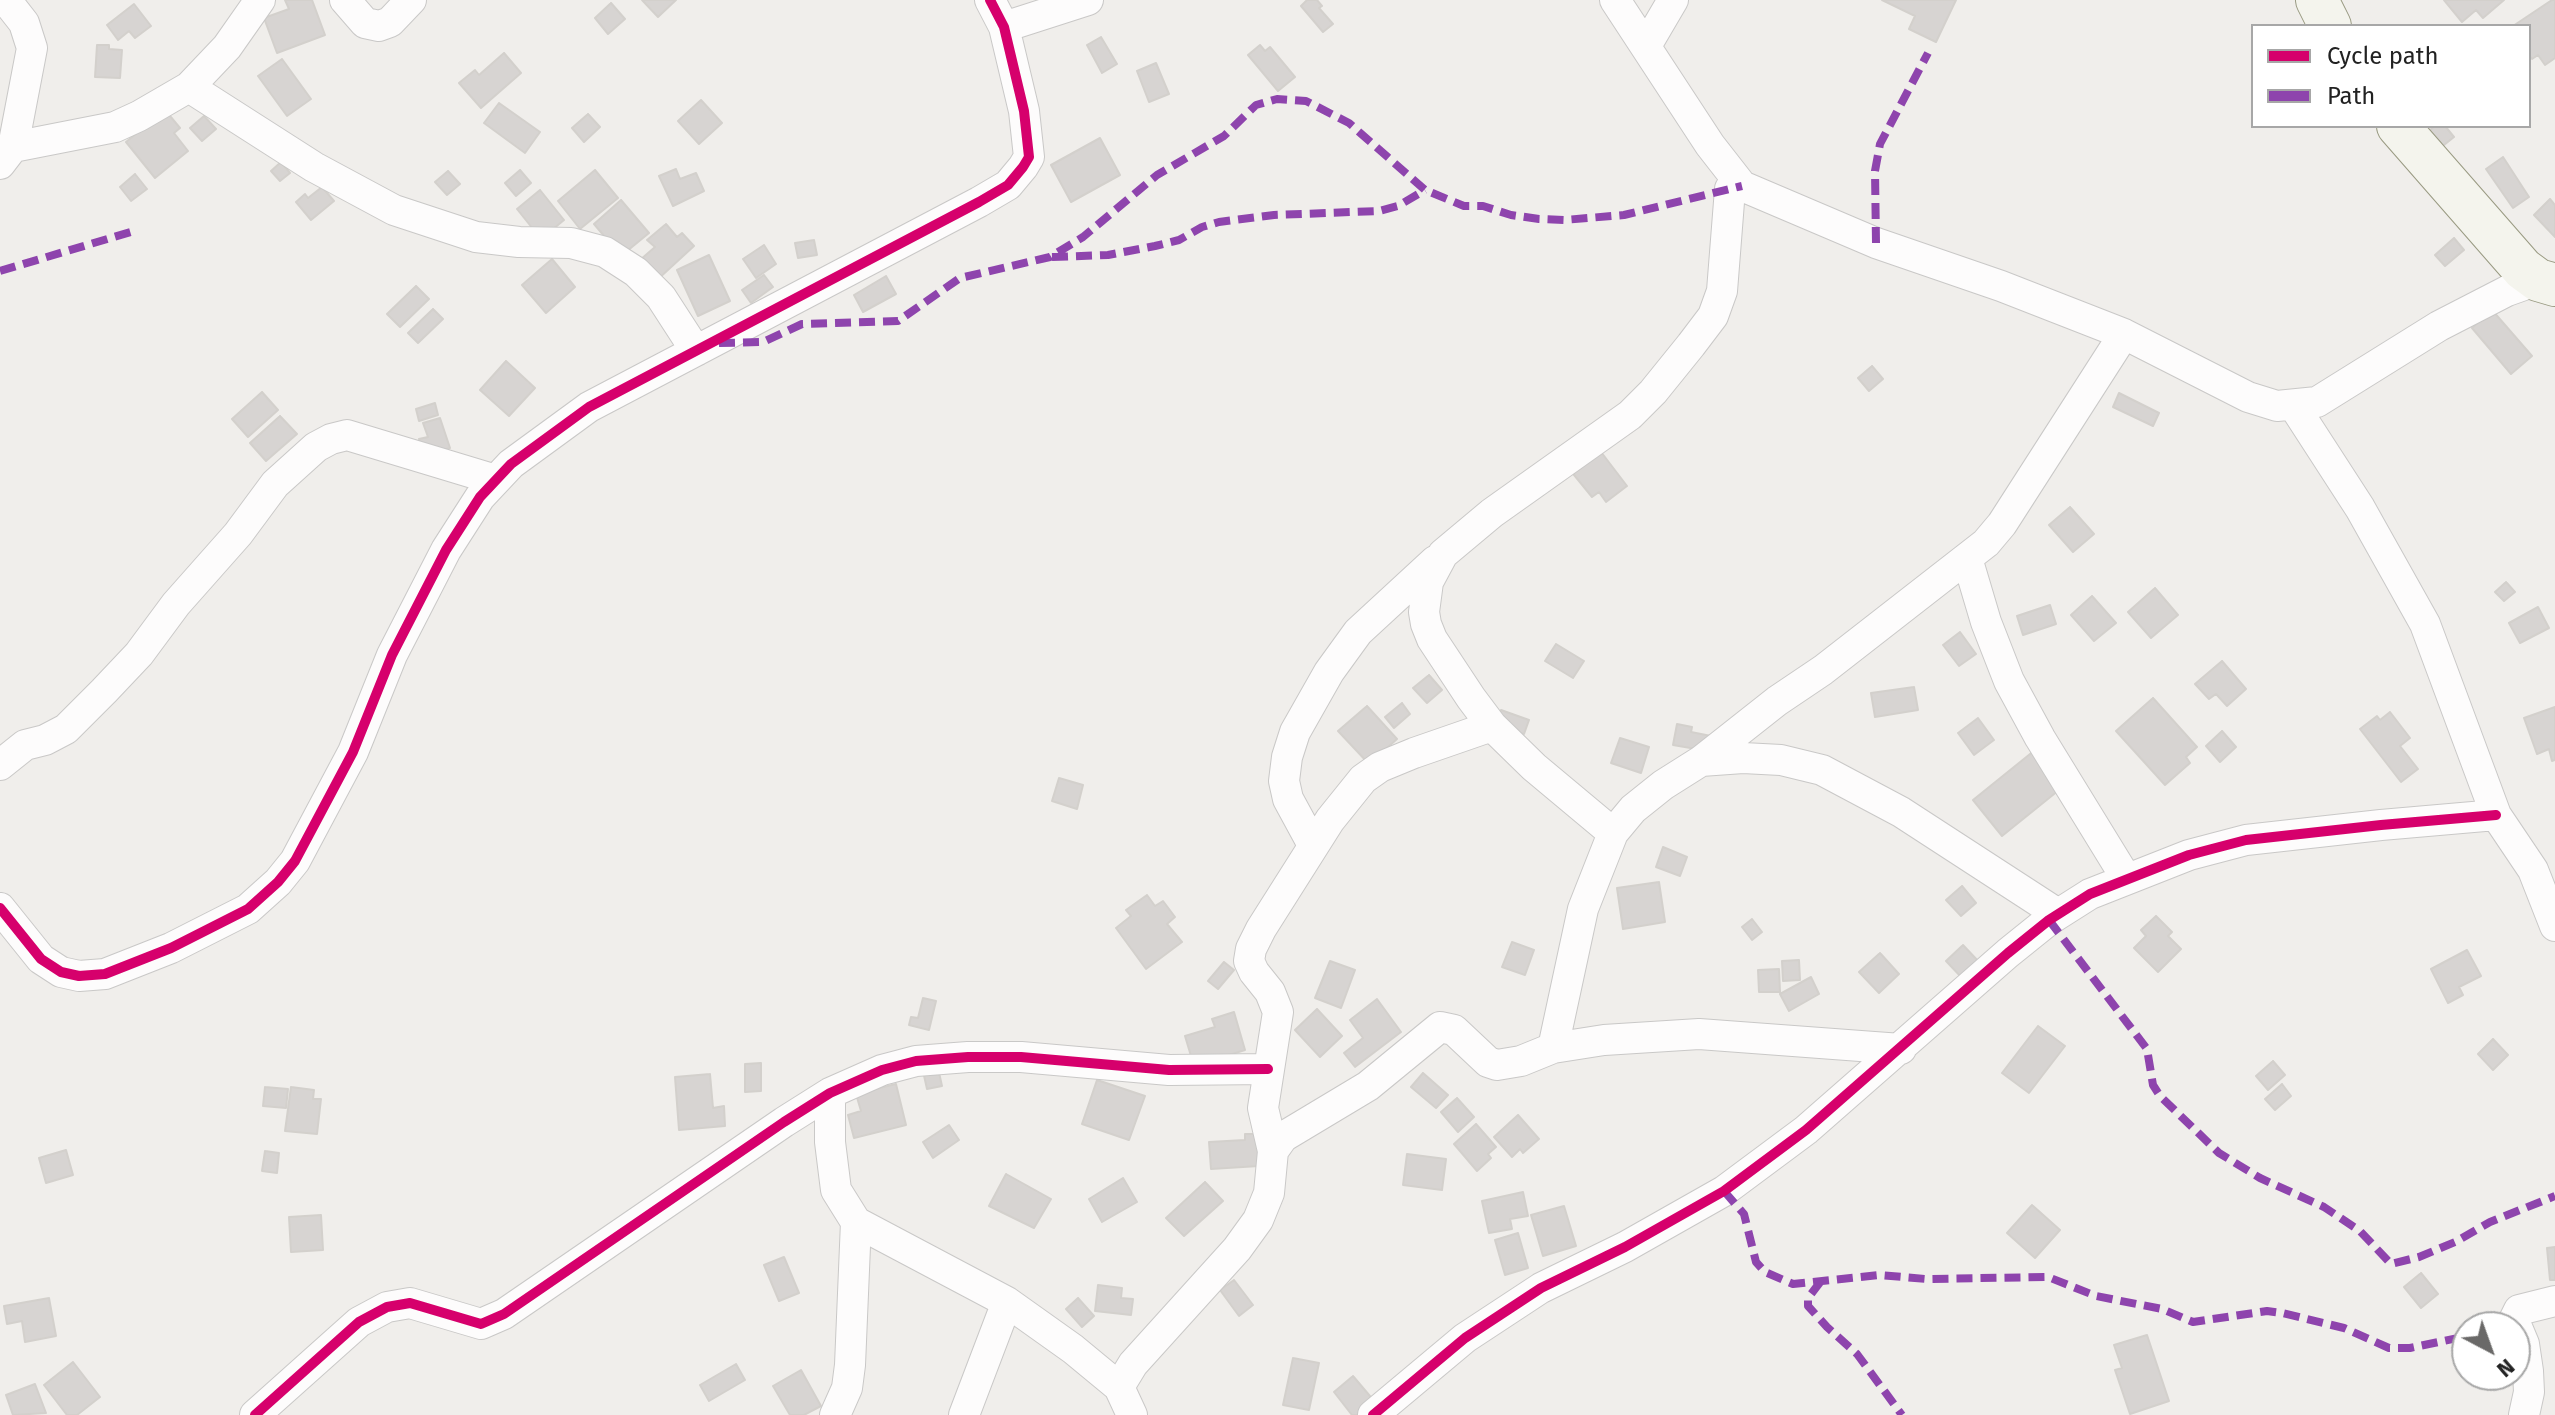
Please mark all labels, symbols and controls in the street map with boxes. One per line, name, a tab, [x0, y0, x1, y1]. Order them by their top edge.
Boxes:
legend	[2251, 24, 2531, 128]
text: Cycle path	[2327, 42, 2439, 70]
text: Path	[2327, 82, 2375, 110]
north arrow	[2451, 1311, 2531, 1391]
text: N	[2491, 1353, 2520, 1383]

